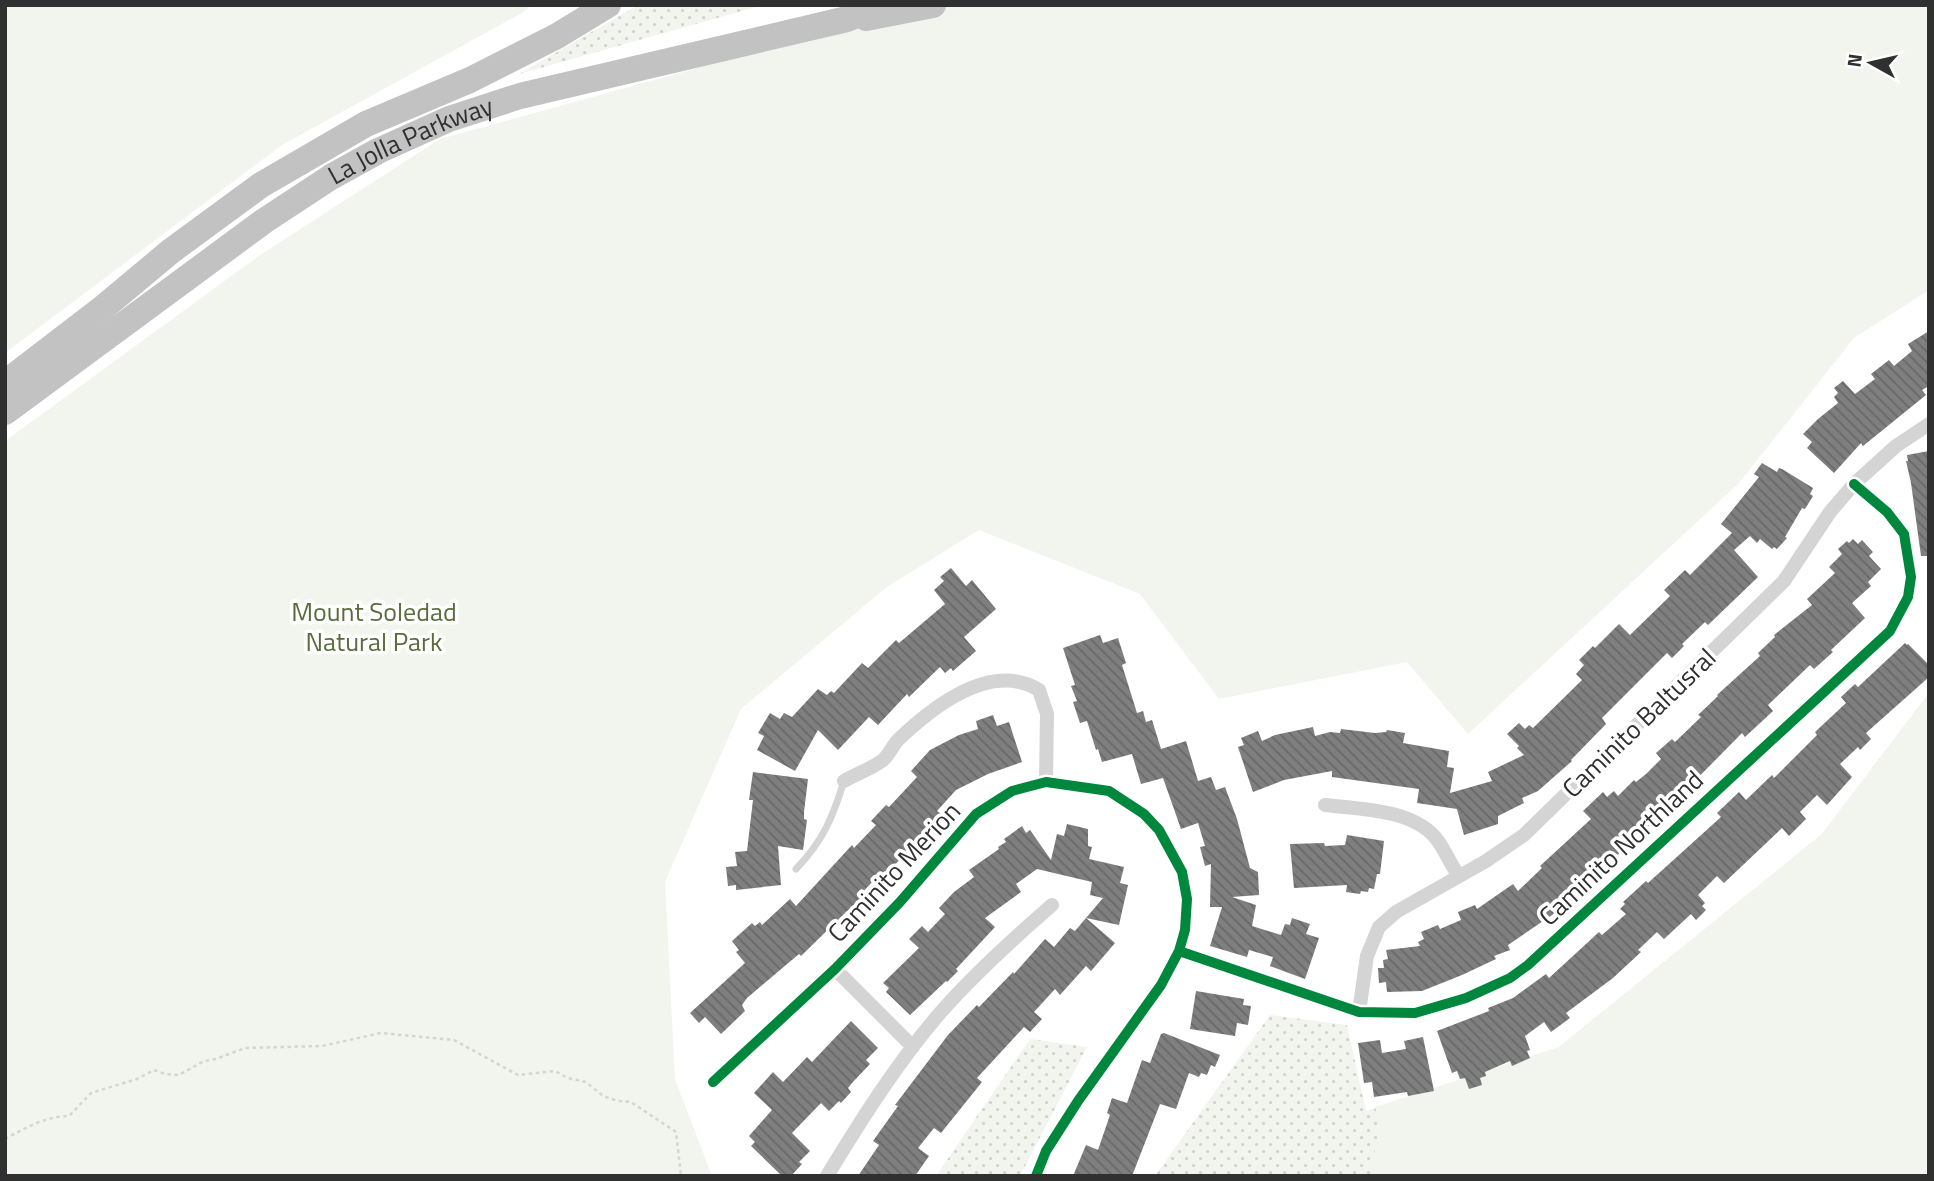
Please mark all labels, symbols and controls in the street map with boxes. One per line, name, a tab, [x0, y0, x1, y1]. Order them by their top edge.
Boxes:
north arrow	[1836, 28, 1906, 98]
text: N	[1838, 52, 1869, 69]
street label: La Jolla Parkway	[320, 86, 498, 194]
park label: Mount Soledad Natural Park	[291, 592, 457, 661]
street label: Caminito Baltusral	[1553, 639, 1724, 806]
street label: Caminito Northland	[1530, 761, 1712, 934]
street label: Caminito Merion	[818, 793, 969, 951]

